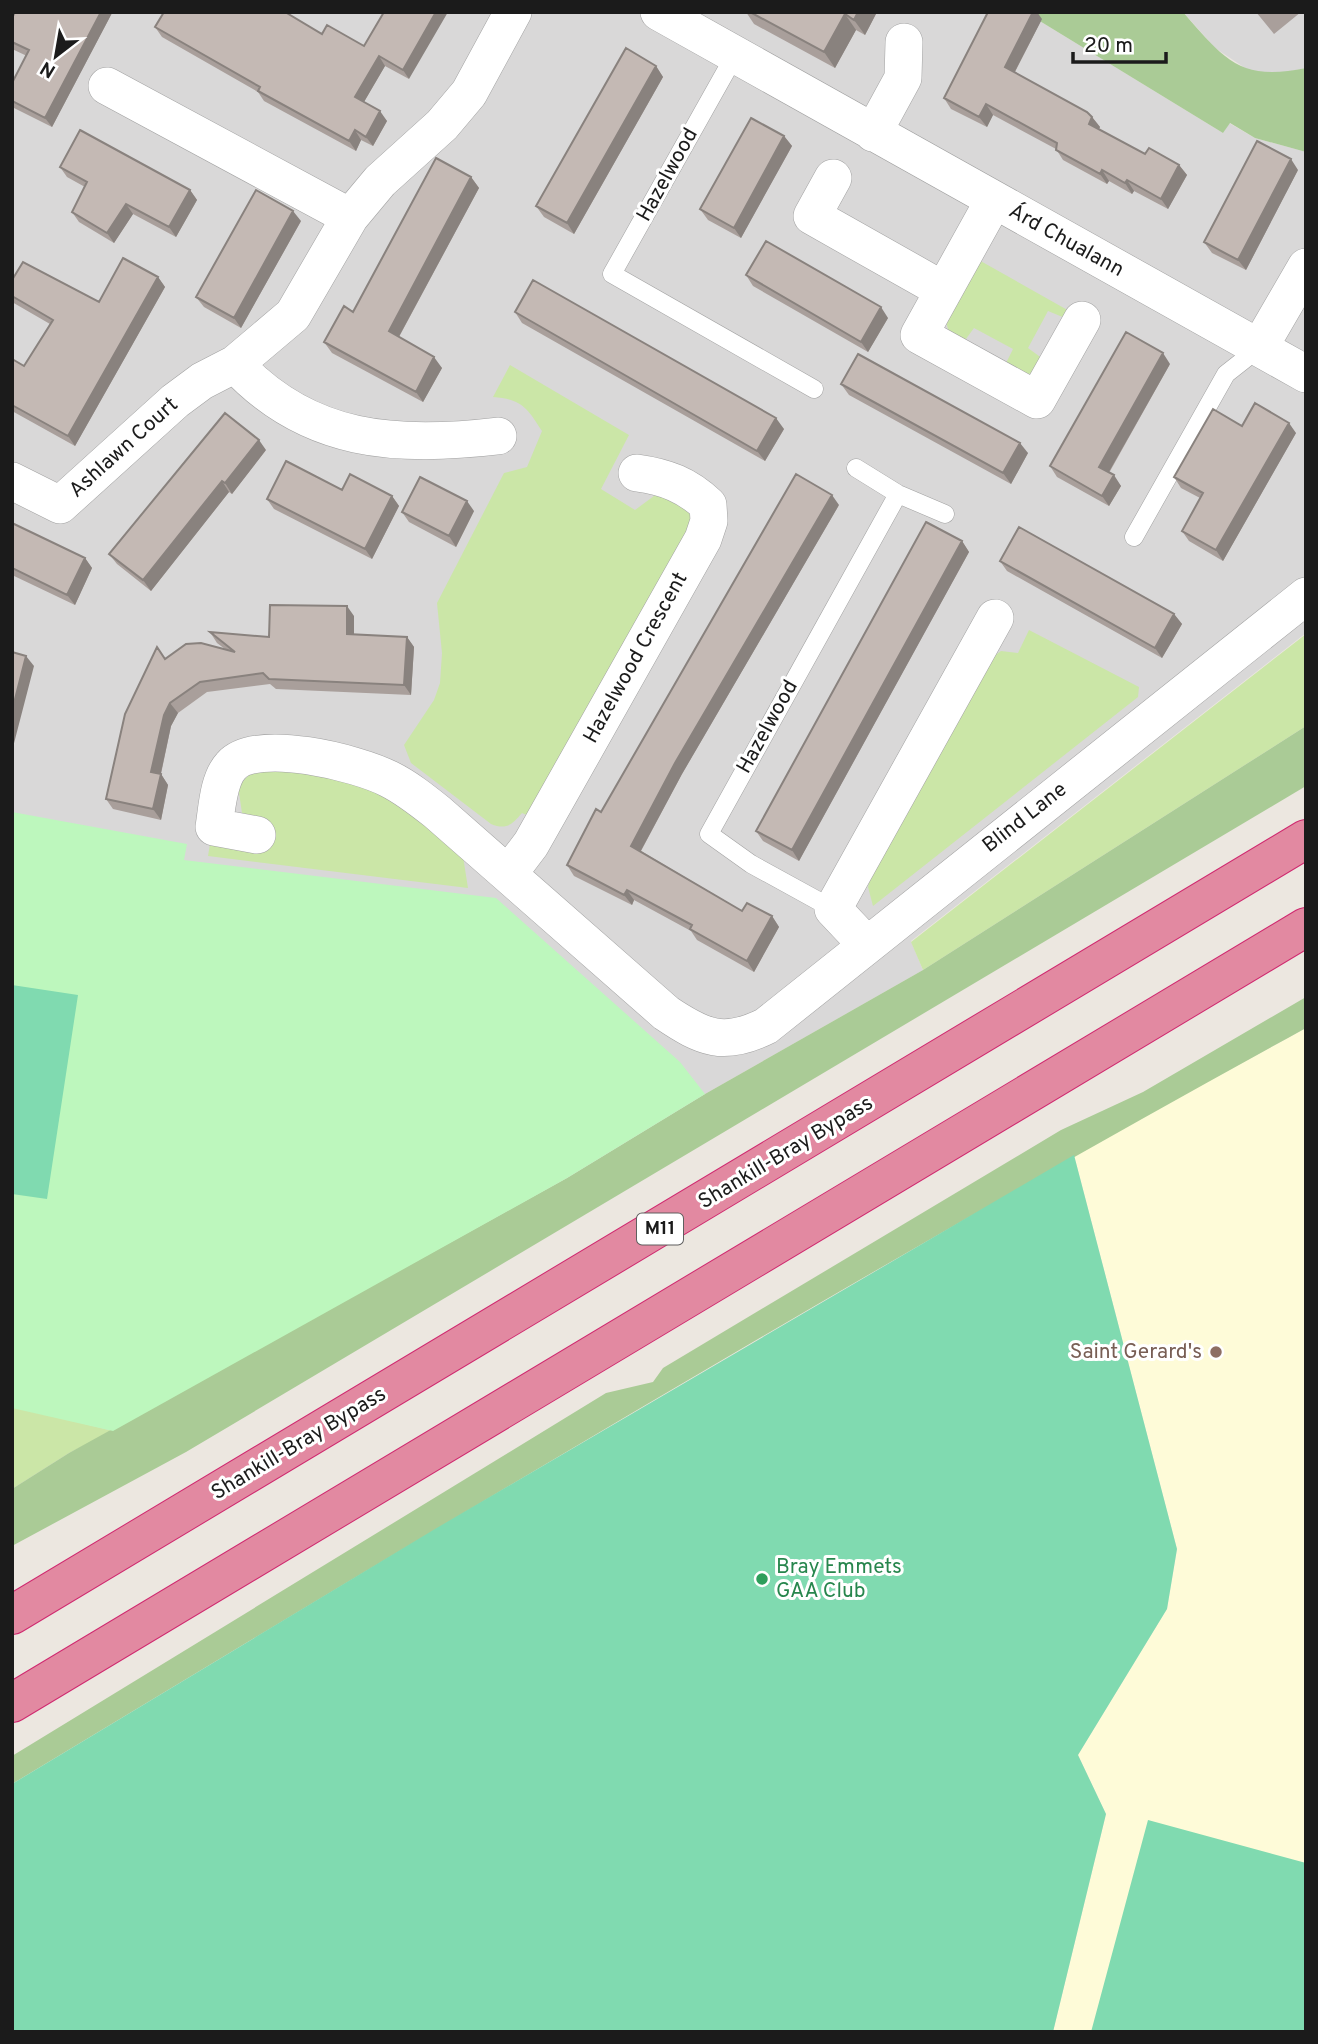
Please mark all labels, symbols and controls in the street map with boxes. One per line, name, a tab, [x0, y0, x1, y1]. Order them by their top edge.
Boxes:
north arrow	[21, 21, 91, 91]
scale bar	[1073, 21, 1166, 65]
text: 20 m	[1084, 33, 1133, 60]
text: N	[36, 55, 60, 83]
street label: Hazelwood	[631, 123, 705, 227]
street label: Árd Chualann	[1004, 197, 1129, 284]
street label: Ashlawn Court	[64, 392, 184, 504]
street label: Hazelwood Crescent	[578, 568, 694, 748]
street label: Hazelwood	[731, 675, 805, 779]
street label: Blind Lane	[977, 777, 1073, 859]
street label: Shankill-Bray Bypass	[694, 1090, 878, 1216]
road number: M11	[637, 1214, 683, 1245]
place label: Saint Gerard's	[1070, 1339, 1202, 1366]
marker: Saint Gerard's	[1208, 1344, 1224, 1360]
street label: Shankill-Bray Bypass	[207, 1381, 391, 1507]
place label: Bray Emmets GAA Club	[776, 1554, 902, 1605]
marker: Bray Emmets GAA Club	[754, 1571, 770, 1587]

